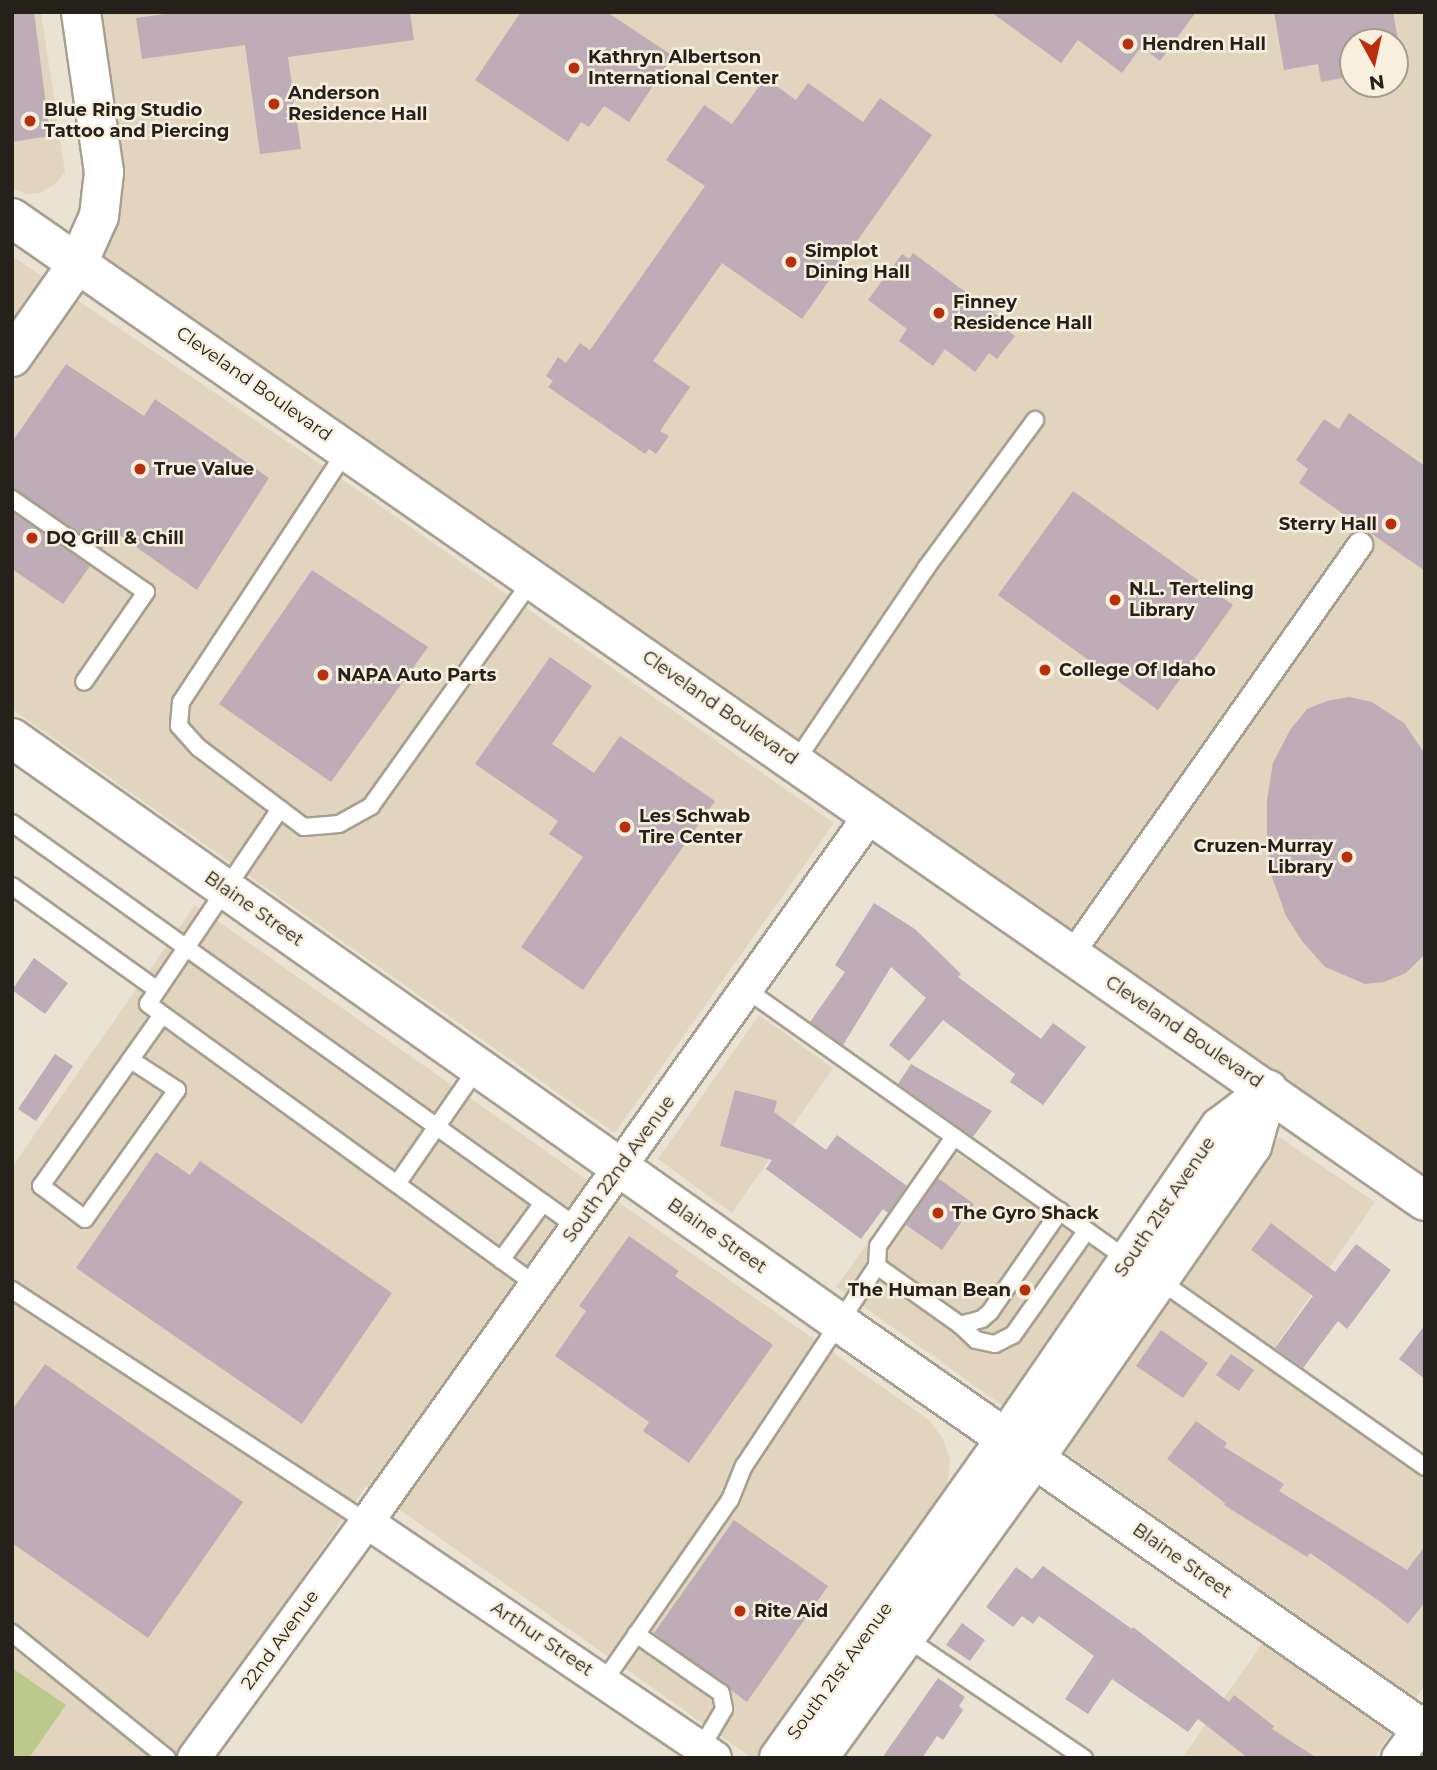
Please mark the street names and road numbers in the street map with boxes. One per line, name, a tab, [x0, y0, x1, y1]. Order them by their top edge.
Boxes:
street label: Cleveland Boulevard	[172, 322, 336, 446]
street label: Cleveland Boulevard	[638, 646, 802, 770]
street label: Blaine Street	[200, 867, 308, 951]
street label: Cleveland Boulevard	[1101, 971, 1267, 1093]
street label: South 22nd Avenue	[559, 1091, 679, 1247]
street label: South 21st Avenue	[1110, 1133, 1220, 1281]
street label: Blaine Street	[663, 1194, 771, 1278]
street label: Blaine Street	[1128, 1519, 1236, 1603]
street label: 22nd Avenue	[237, 1586, 323, 1694]
street label: Arthur Street	[487, 1597, 597, 1681]
street label: South 21st Avenue	[783, 1598, 897, 1744]

